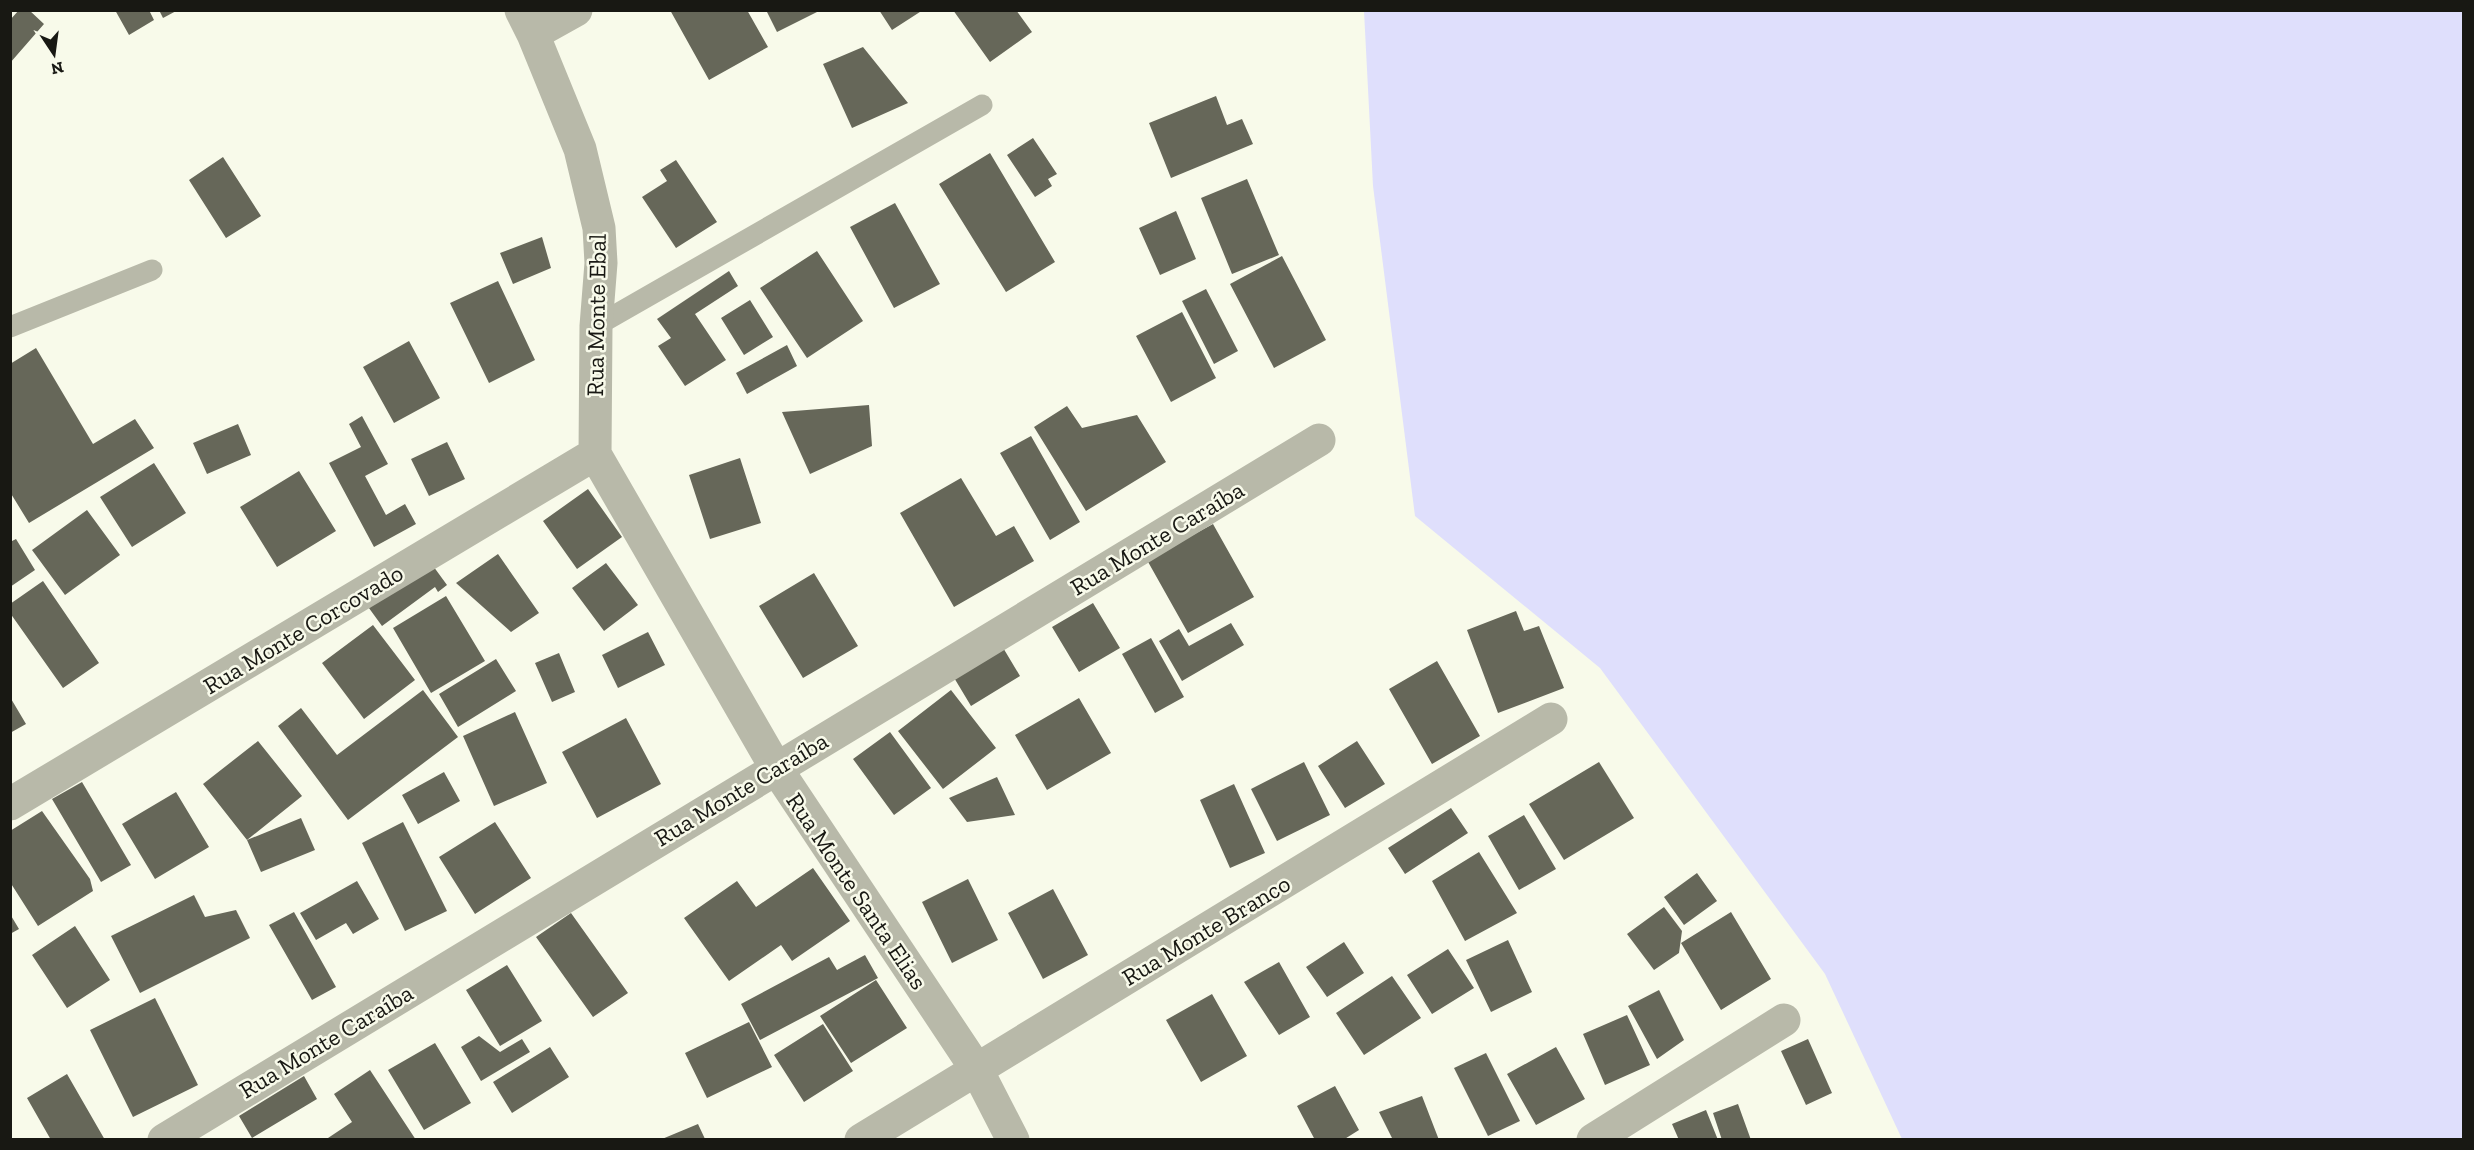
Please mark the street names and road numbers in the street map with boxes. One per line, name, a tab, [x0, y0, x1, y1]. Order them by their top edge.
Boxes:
street label: Rua Monte Ebal	[580, 233, 612, 397]
street label: Rua Monte Caraíba	[1065, 474, 1249, 601]
street label: Rua Monte Corcovado	[198, 558, 408, 700]
street label: Rua Monte Caraíba	[649, 725, 833, 852]
street label: Rua Monte Santa Elias	[780, 787, 934, 995]
street label: Rua Monte Branco	[1117, 868, 1295, 992]
street label: Rua Monte Caraíba	[234, 977, 418, 1104]

